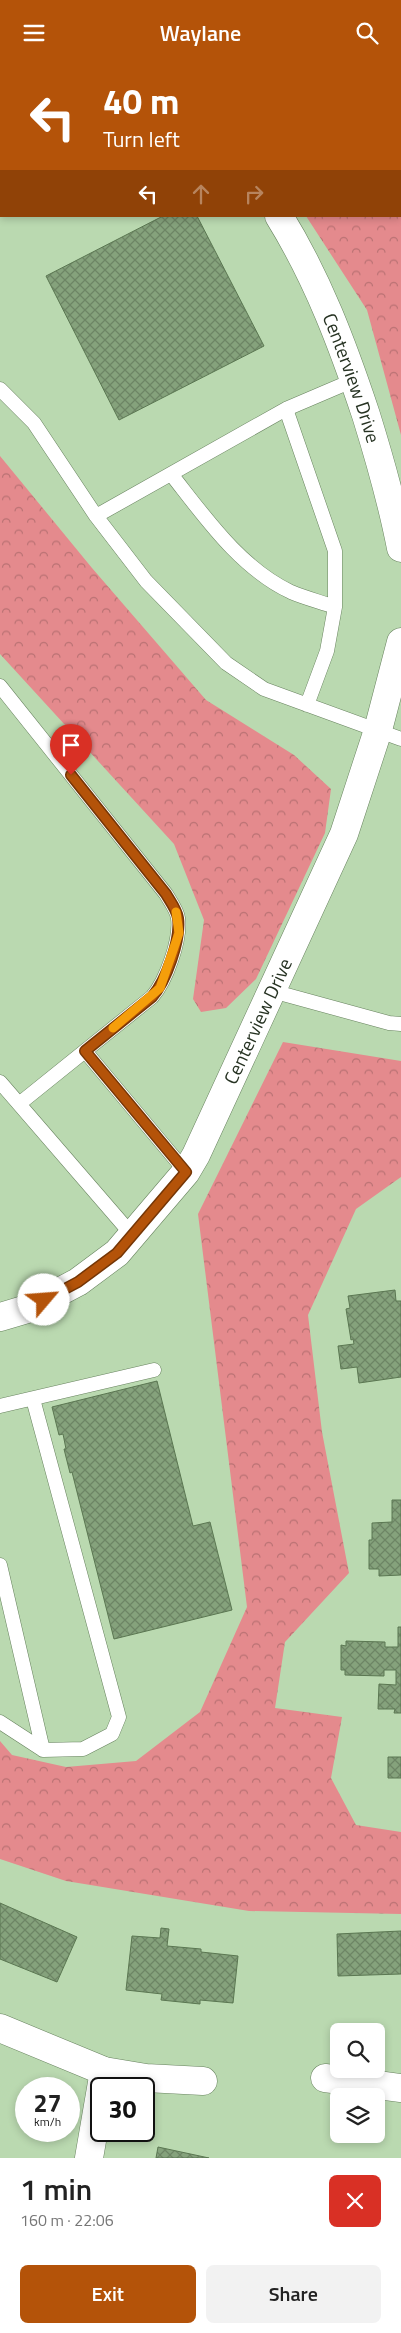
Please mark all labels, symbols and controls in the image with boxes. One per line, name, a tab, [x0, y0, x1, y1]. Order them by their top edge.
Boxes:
text: Waylane	[160, 16, 241, 50]
icon: menu	[20, 19, 48, 47]
icon: search	[353, 19, 381, 47]
text: 40 m	[103, 74, 179, 128]
icon: left	[20, 85, 85, 150]
text: Turn left	[103, 122, 180, 156]
icon: left	[134, 180, 162, 208]
icon: ahead	[187, 180, 215, 208]
icon: right	[240, 180, 268, 208]
street label: Centerview Drive	[316, 308, 389, 446]
pin	[50, 724, 92, 775]
icon: arrive	[57, 731, 85, 759]
street label: Centerview Drive	[216, 953, 299, 1089]
position arrow	[17, 1273, 69, 1325]
map controls	[330, 2023, 385, 2143]
button: search	[330, 2023, 385, 2078]
speed limit sign: 30	[90, 2077, 155, 2142]
text: 27	[33, 2084, 62, 2122]
button: layers	[330, 2088, 385, 2143]
text: km/h	[34, 2112, 61, 2131]
text: 1 min	[20, 2166, 92, 2212]
button: close	[329, 2175, 381, 2227]
text: 160 m · 22:06	[20, 2208, 114, 2232]
button: Exit	[20, 2265, 196, 2323]
button: Share	[206, 2265, 381, 2323]

